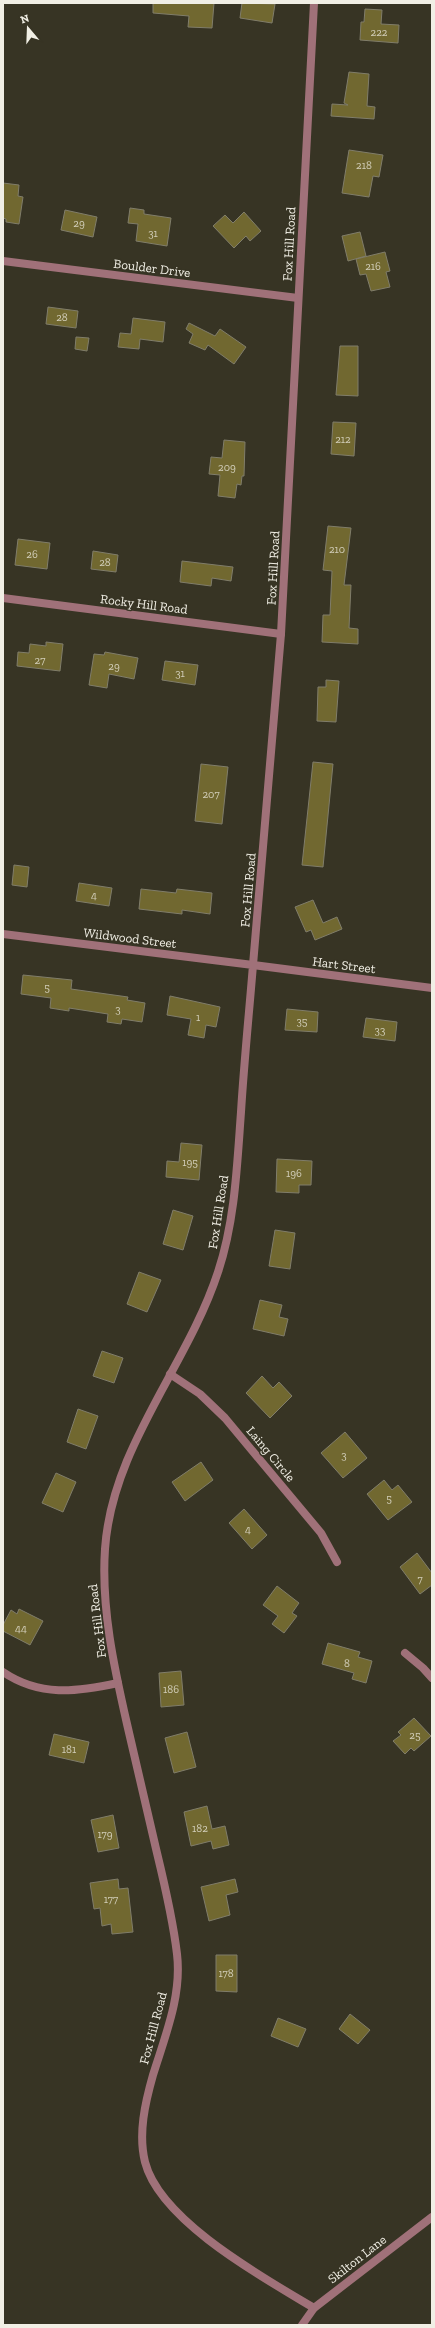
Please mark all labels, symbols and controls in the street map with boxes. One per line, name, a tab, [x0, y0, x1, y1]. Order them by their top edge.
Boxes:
north arrow	[8, 8, 48, 48]
text: N	[19, 11, 32, 27]
house number: 222	[371, 26, 388, 39]
house number: 218	[356, 159, 372, 172]
street label: Fox Hill Road	[280, 207, 298, 281]
house number: 29	[73, 217, 85, 230]
house number: 31	[148, 227, 159, 240]
street label: Boulder Drive	[113, 256, 191, 280]
house number: 216	[365, 260, 381, 273]
house number: 28	[56, 311, 68, 324]
house number: 212	[335, 433, 351, 446]
house number: 209	[218, 461, 236, 474]
street label: Fox Hill Road	[264, 531, 282, 605]
house number: 210	[329, 543, 345, 556]
house number: 26	[26, 548, 38, 561]
house number: 28	[99, 556, 111, 569]
street label: Rocky Hill Road	[99, 591, 189, 617]
house number: 27	[35, 654, 45, 667]
house number: 29	[108, 660, 120, 673]
house number: 31	[175, 667, 186, 680]
house number: 207	[202, 788, 220, 801]
street label: Fox Hill Road	[237, 852, 259, 928]
house number: 4	[91, 889, 97, 902]
street label: Wildwood Street	[83, 925, 178, 951]
street label: Hart Street	[312, 954, 377, 976]
house number: 5	[44, 981, 50, 994]
house number: 3	[115, 1003, 121, 1016]
house number: 1	[196, 1011, 201, 1024]
house number: 35	[296, 1015, 308, 1028]
house number: 33	[375, 1024, 385, 1037]
house number: 195	[182, 1156, 198, 1169]
house number: 196	[286, 1167, 302, 1180]
street label: Fox Hill Road	[205, 1174, 231, 1250]
street label: Laing Circle	[244, 1423, 298, 1485]
house number: 3	[341, 1449, 347, 1462]
house number: 5	[386, 1492, 392, 1505]
house number: 4	[245, 1523, 251, 1536]
house number: 7	[417, 1573, 423, 1586]
street label: Fox Hill Road	[85, 1583, 109, 1659]
house number: 44	[15, 1622, 27, 1635]
house number: 8	[344, 1657, 350, 1670]
house number: 186	[163, 1683, 179, 1696]
house number: 25	[409, 1729, 421, 1742]
house number: 181	[62, 1743, 77, 1756]
house number: 182	[192, 1822, 208, 1835]
house number: 179	[97, 1828, 113, 1841]
house number: 177	[104, 1893, 118, 1906]
house number: 178	[218, 1967, 234, 1980]
street label: Fox Hill Road	[136, 1990, 170, 2066]
street label: Skilton Lane	[325, 2232, 389, 2286]

